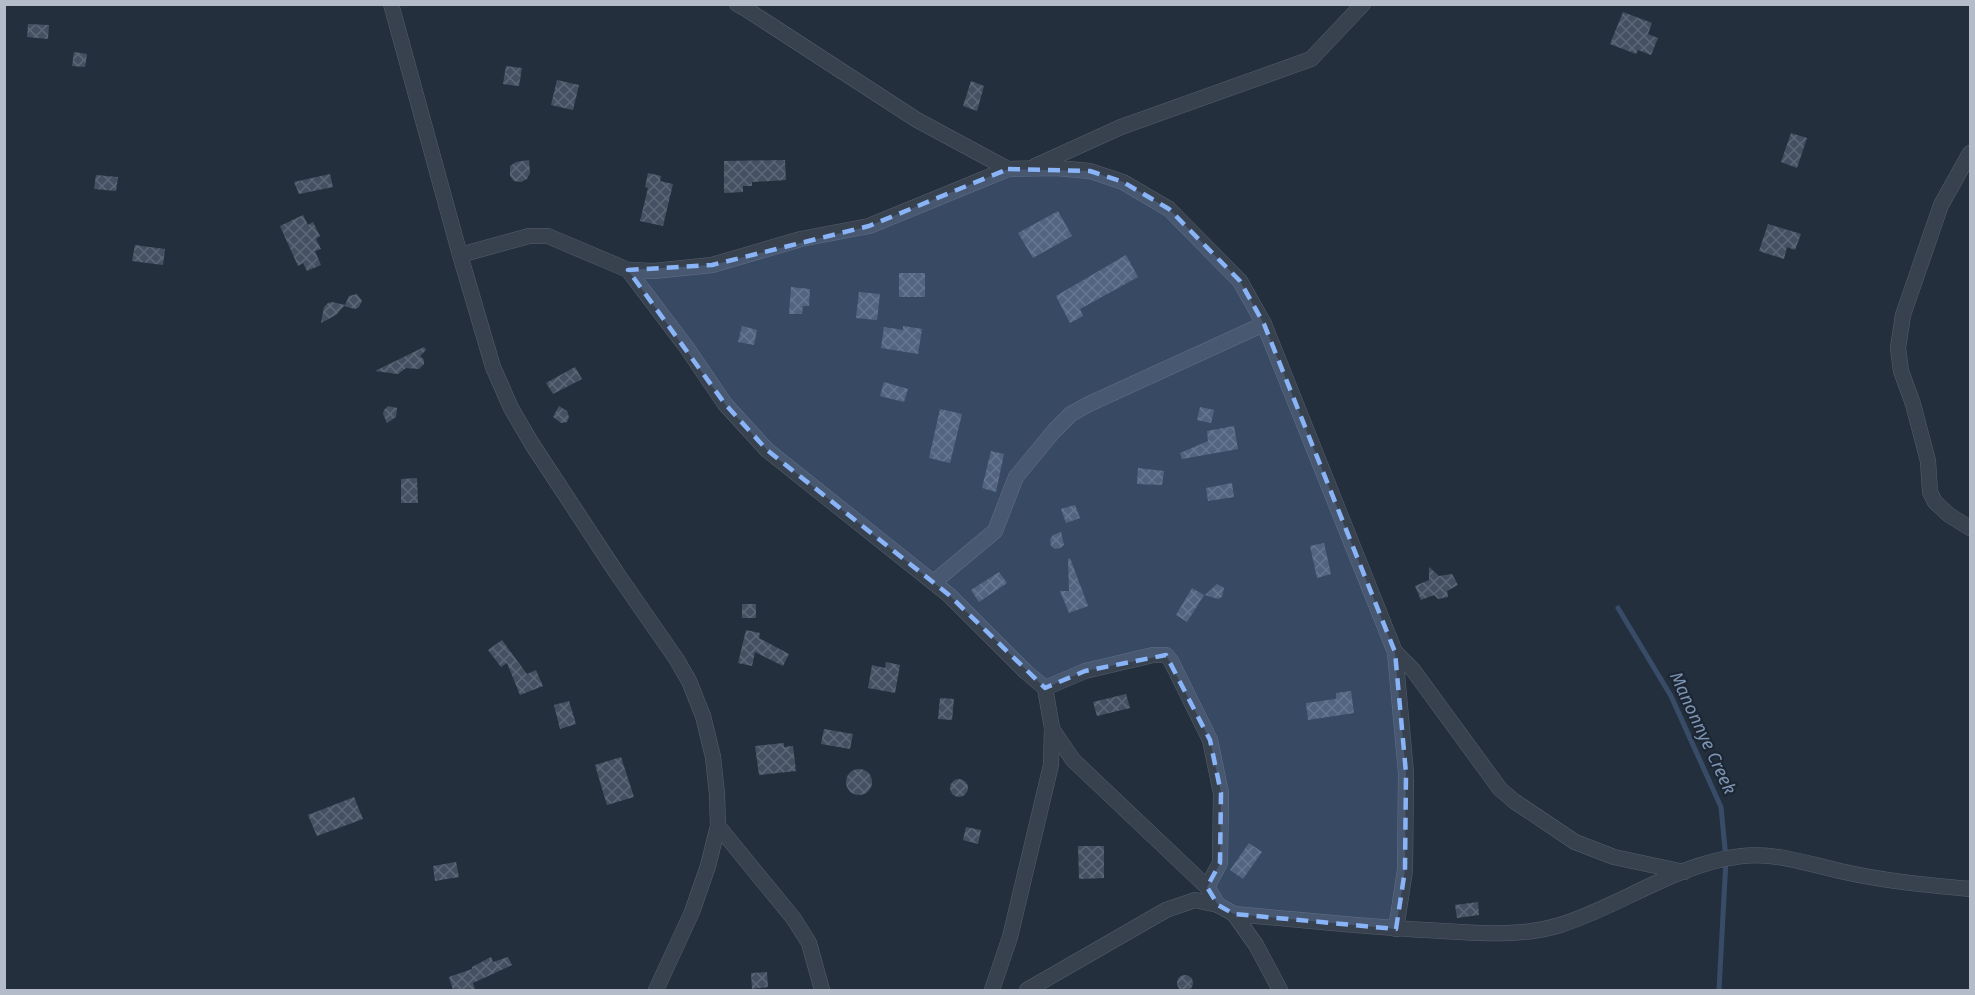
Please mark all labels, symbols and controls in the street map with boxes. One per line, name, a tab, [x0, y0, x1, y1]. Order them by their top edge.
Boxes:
water label: Manonnye Creek	[1665, 668, 1741, 798]

